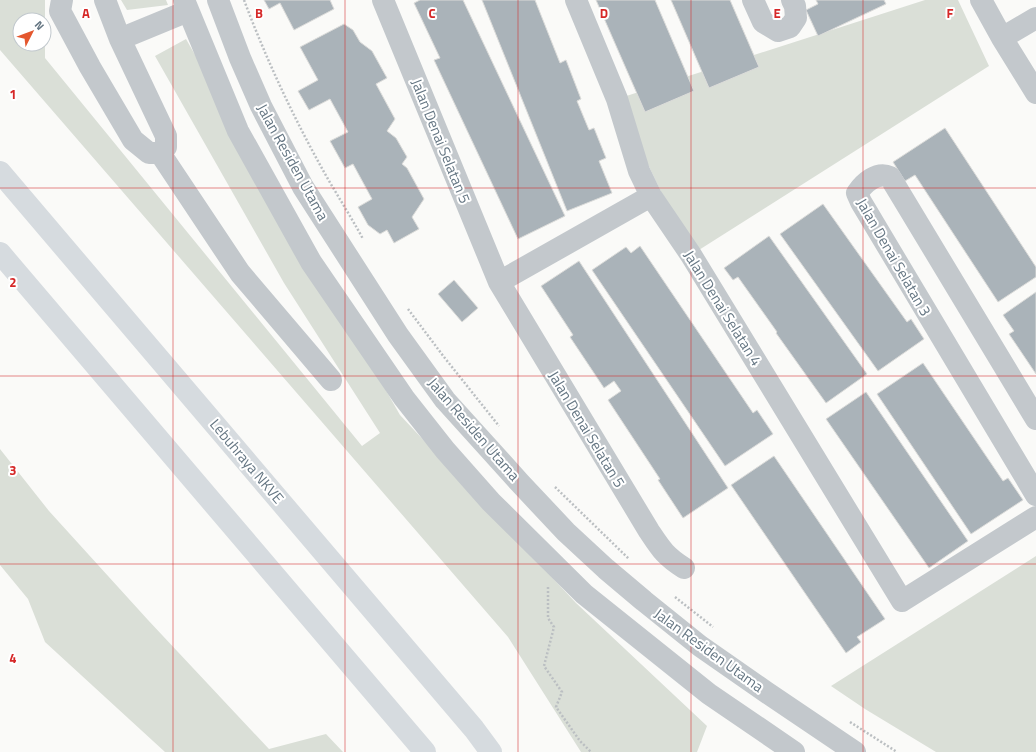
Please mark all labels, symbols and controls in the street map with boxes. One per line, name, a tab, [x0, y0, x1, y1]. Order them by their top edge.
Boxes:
text: A	[82, 3, 90, 23]
text: B	[255, 3, 263, 23]
text: C	[428, 3, 436, 23]
text: D	[600, 3, 608, 23]
text: E	[773, 3, 781, 23]
text: F	[947, 3, 954, 23]
north arrow	[12, 12, 52, 52]
text: N	[31, 17, 48, 33]
street label: Jalan Denai Selatan 5	[405, 75, 477, 207]
text: 1	[9, 84, 17, 104]
street label: Jalan Residen Utama	[251, 99, 335, 225]
street label: Jalan Denai Selatan 3	[851, 194, 937, 320]
street label: Jalan Denai Selatan 4	[678, 246, 768, 370]
text: 2	[9, 272, 17, 292]
street label: Jalan Denai Selatan 5	[543, 366, 631, 492]
street label: Jalan Residen Utama	[423, 372, 526, 486]
street label: Lebuhraya NKVE	[204, 413, 290, 509]
text: 3	[9, 460, 17, 480]
street label: Jalan Residen Utama	[649, 602, 769, 698]
text: 4	[9, 648, 17, 668]

